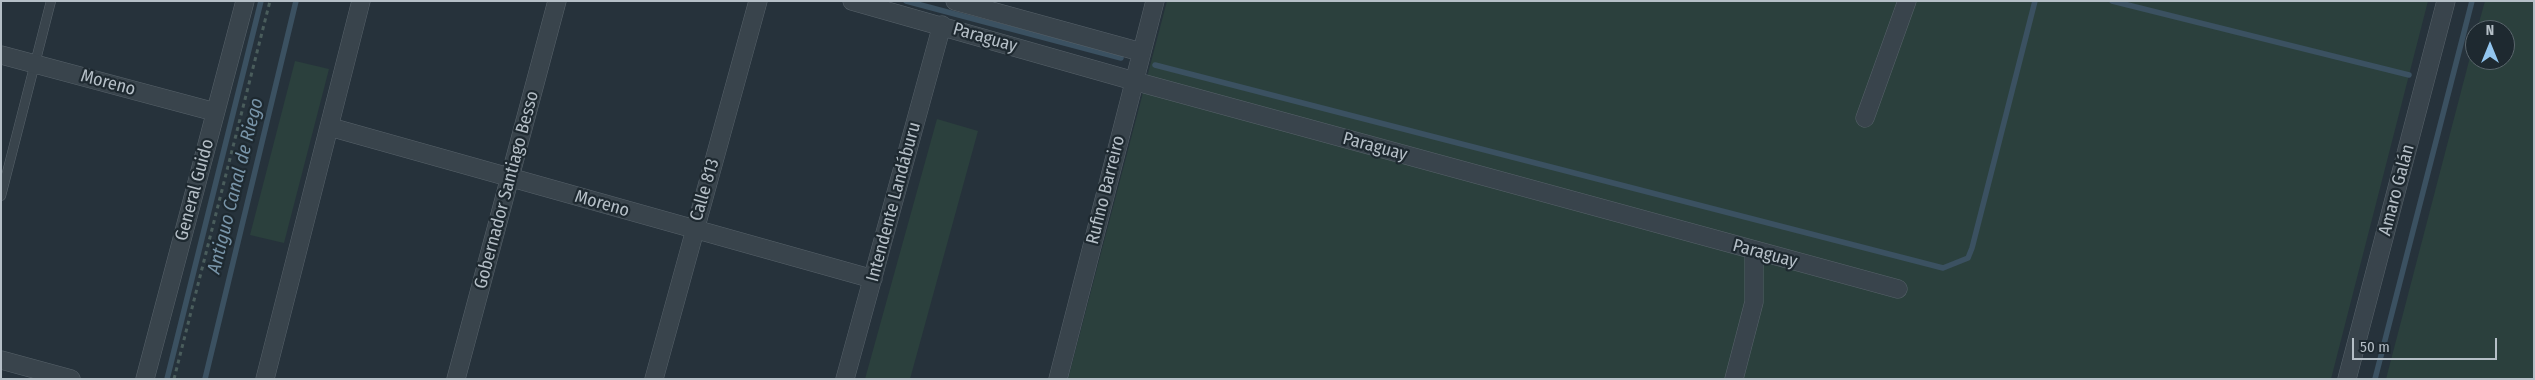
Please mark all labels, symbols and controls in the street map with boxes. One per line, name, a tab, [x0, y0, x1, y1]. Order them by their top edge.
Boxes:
street label: Paraguay	[950, 19, 1020, 57]
north arrow	[2465, 20, 2515, 70]
text: N	[2486, 22, 2494, 39]
street label: Moreno	[78, 65, 138, 101]
street label: Gobernador Santiago Besso	[470, 89, 544, 291]
water label: Antiguo Canal de Riego	[203, 96, 269, 276]
street label: Intendente Landáburu	[862, 120, 926, 284]
street label: Paraguay	[1340, 128, 1410, 166]
street label: Rufino Barreiro	[1082, 133, 1130, 247]
street label: General Guido	[171, 137, 219, 243]
street label: Amaro Galán	[2374, 142, 2420, 238]
street label: Calle 813	[686, 156, 724, 224]
street label: Moreno	[572, 186, 632, 222]
street label: Paraguay	[1730, 235, 1800, 273]
scale bar	[2355, 328, 2500, 360]
text: 50 m	[2360, 338, 2390, 356]

